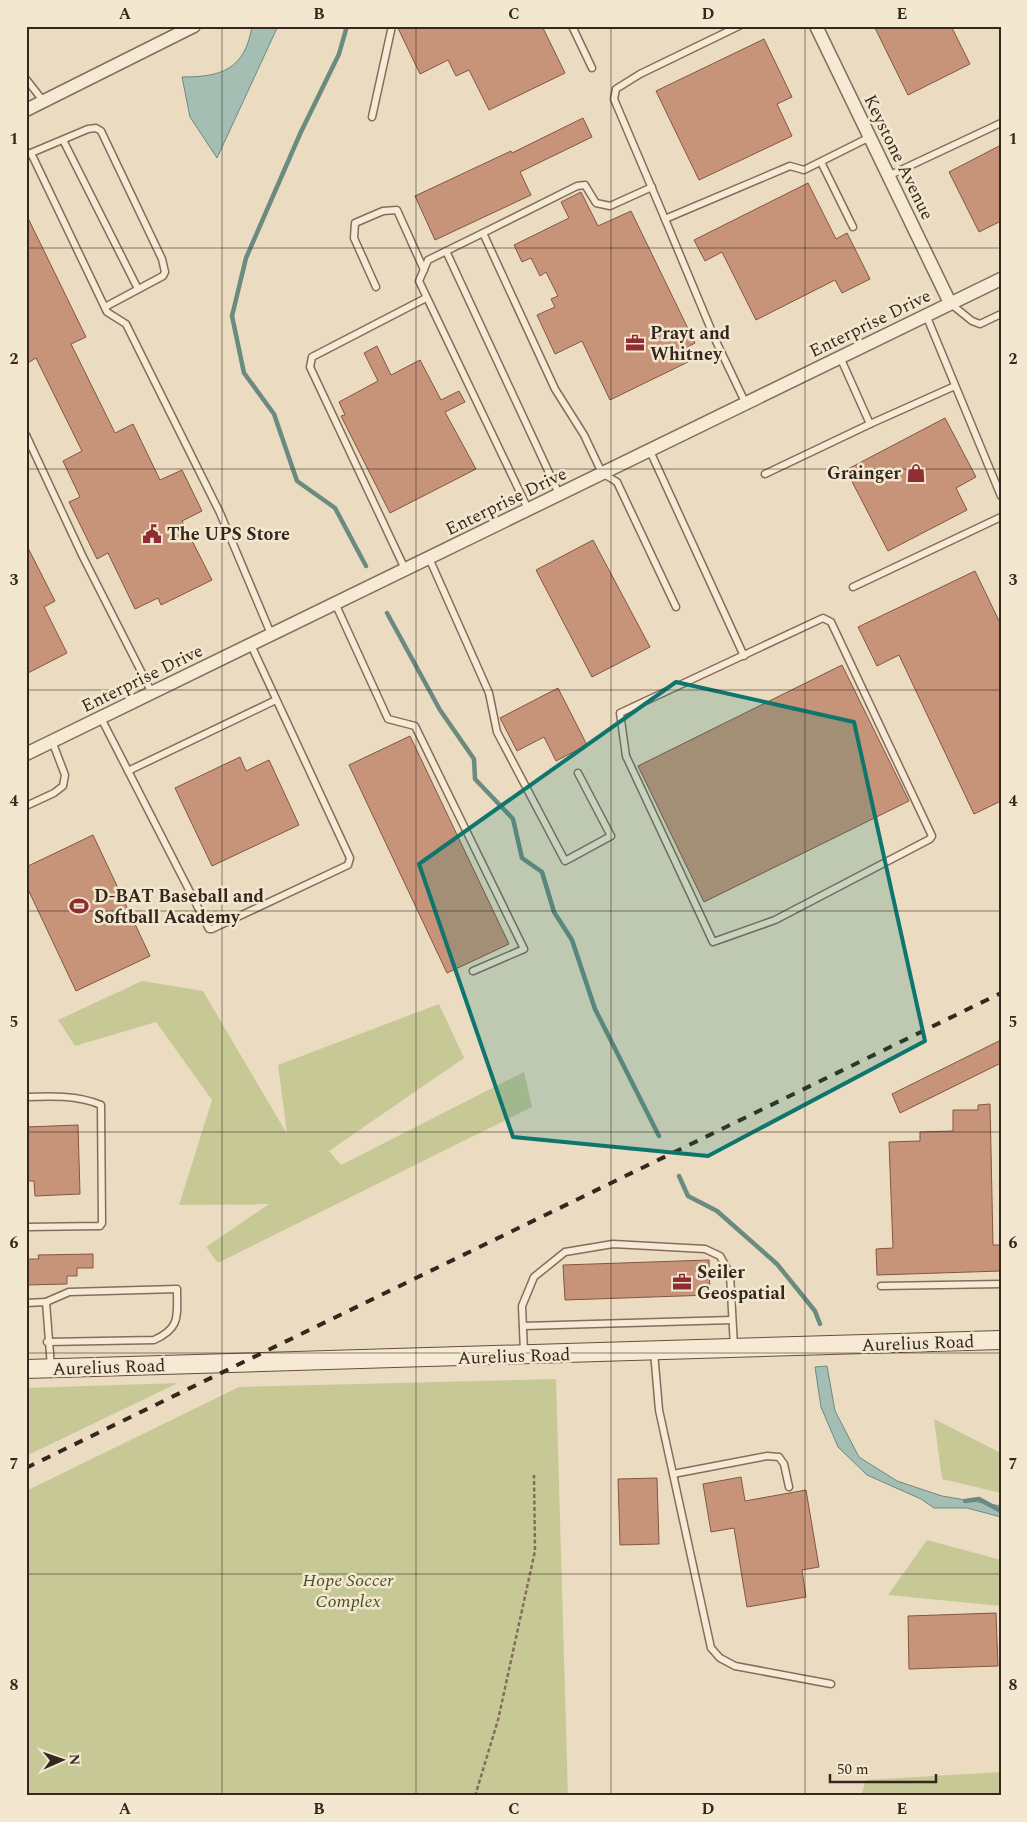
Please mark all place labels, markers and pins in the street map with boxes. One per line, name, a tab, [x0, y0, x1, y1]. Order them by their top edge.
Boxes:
place label: Prayt and Whitney	[650, 320, 731, 368]
office icon: Prayt and Whitney	[624, 332, 646, 354]
place label: Grainger	[827, 460, 901, 487]
shop icon: Grainger	[905, 462, 927, 484]
place label: The UPS Store	[167, 521, 290, 548]
public building icon: The UPS Store	[141, 523, 163, 545]
place label: D-BAT Baseball and Softball Academy	[94, 883, 265, 931]
sports icon: D-BAT Baseball and Softball Academy	[68, 895, 90, 917]
place label: Seiler Geospatial	[697, 1259, 786, 1307]
office icon: Seiler Geospatial	[671, 1271, 693, 1293]

